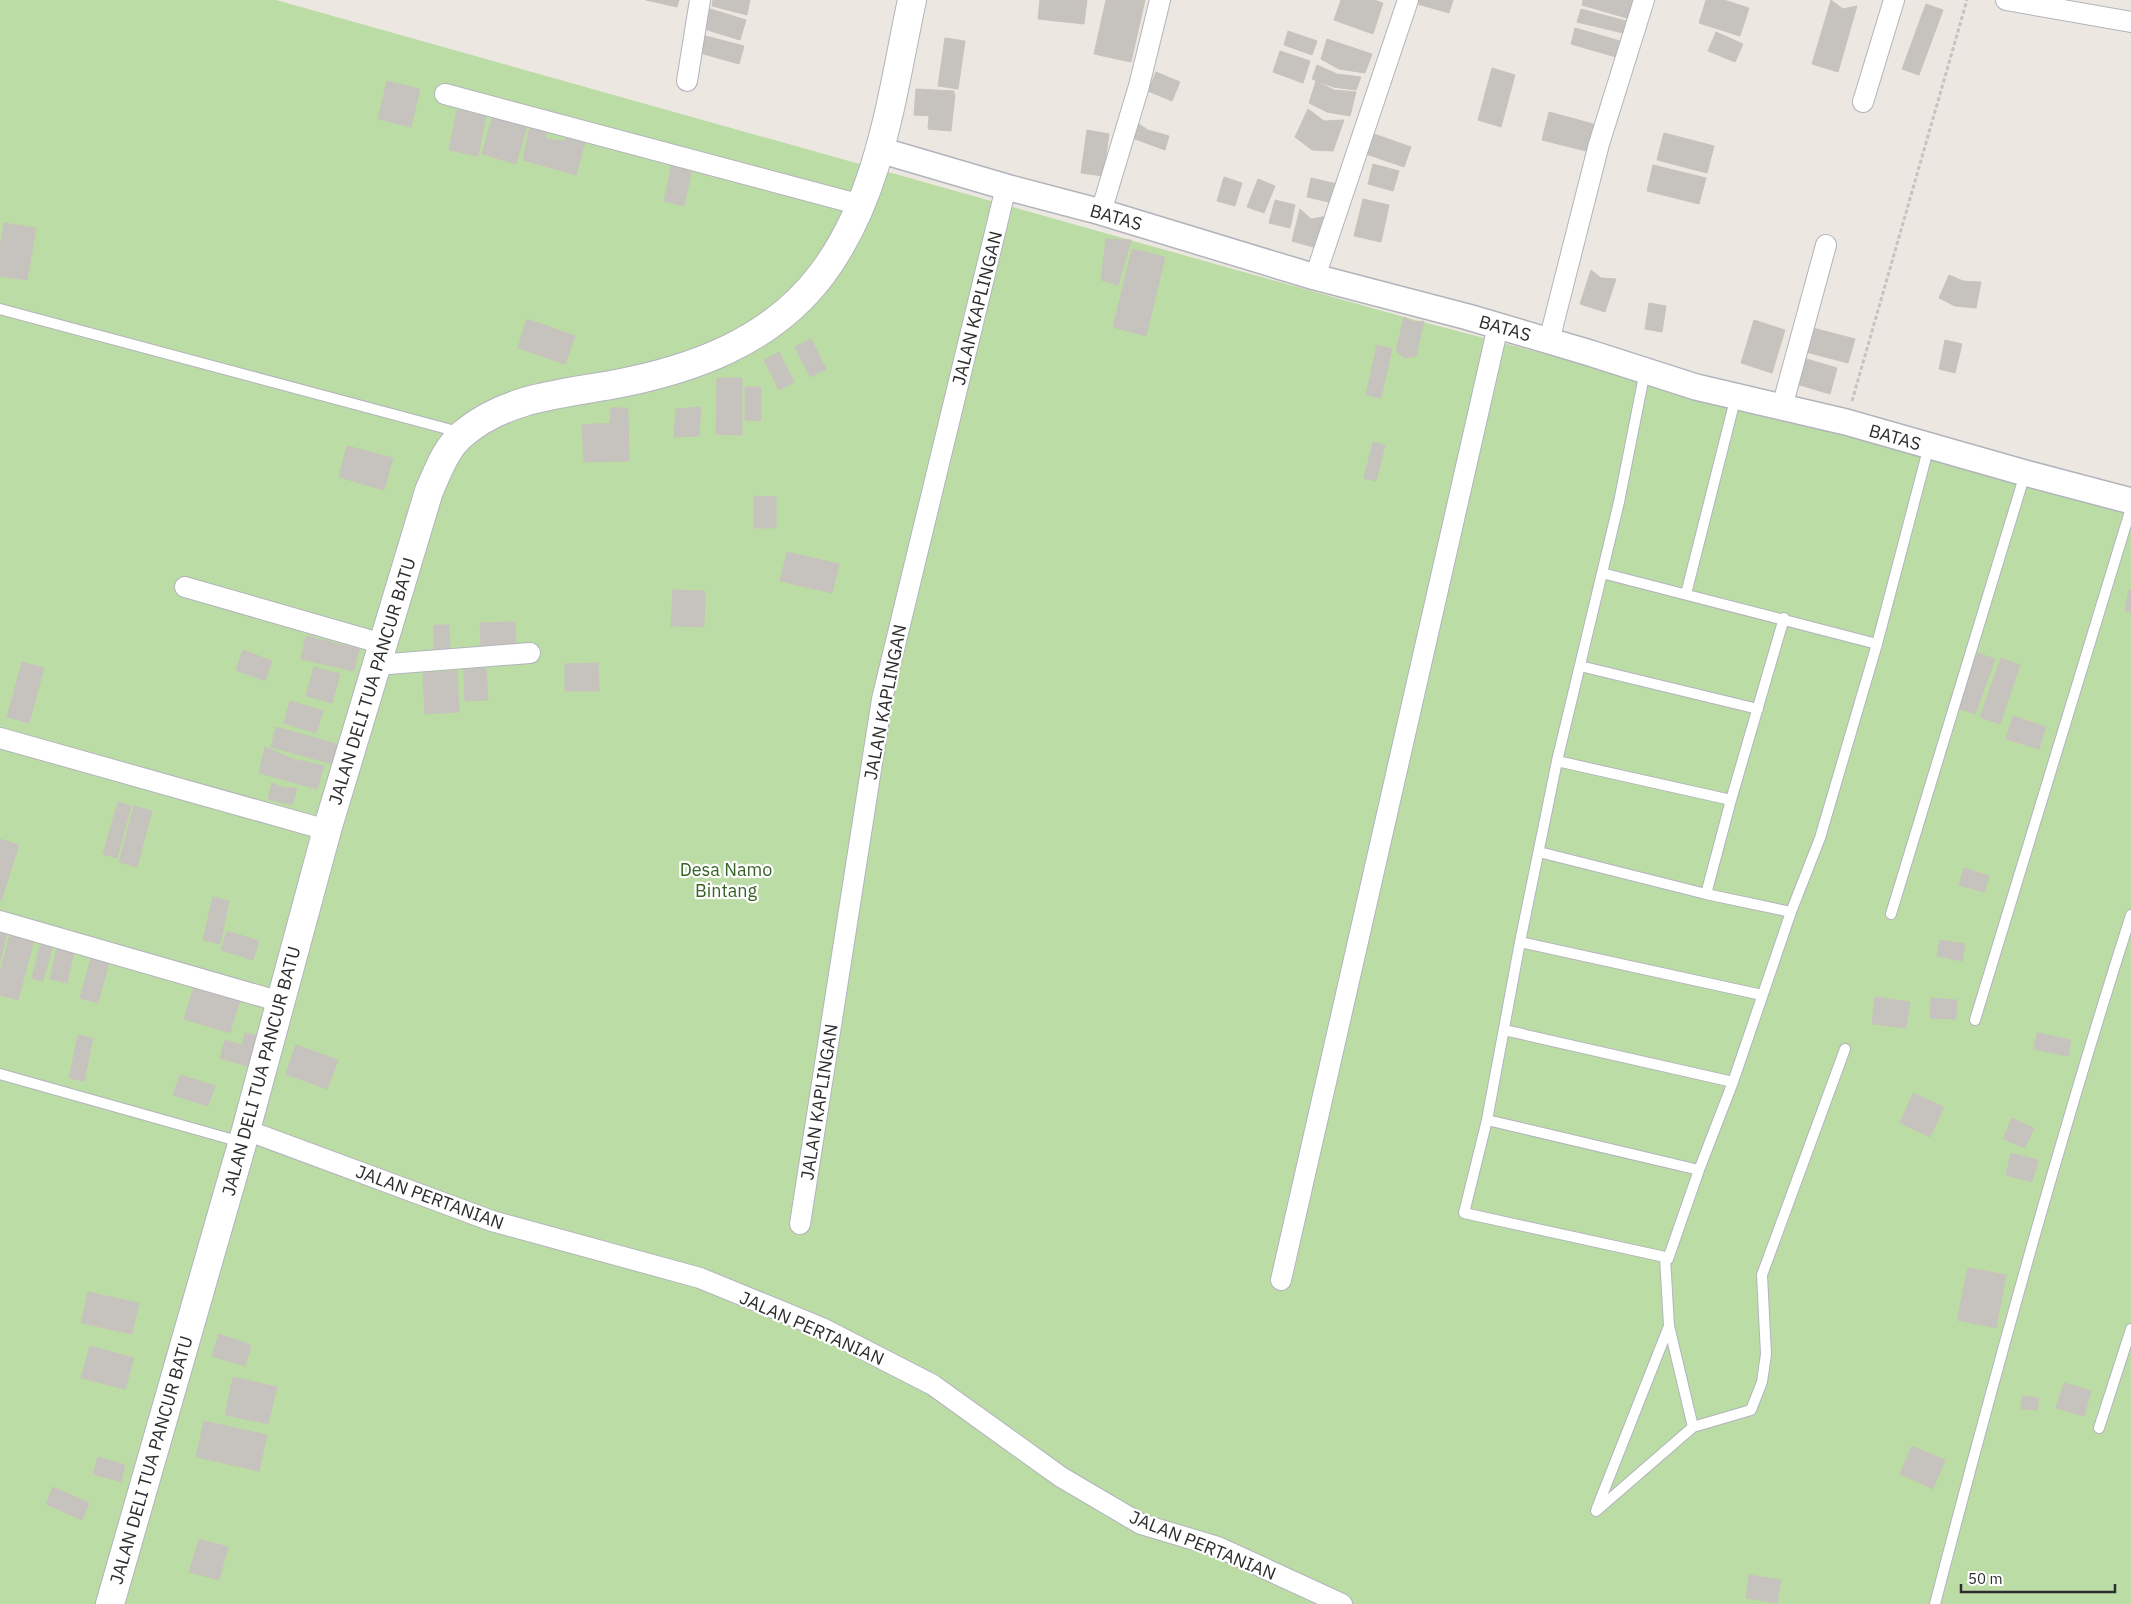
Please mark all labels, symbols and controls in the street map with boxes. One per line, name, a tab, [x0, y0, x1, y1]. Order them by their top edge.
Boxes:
street label: BATAS	[1087, 199, 1145, 235]
street label: JALAN KAPLINGAN	[947, 229, 1007, 387]
street label: BATAS	[1476, 310, 1534, 346]
street label: BATAS	[1866, 419, 1924, 455]
street label: JALAN DELI TUA PANCUR BATU	[323, 554, 421, 808]
street label: JALAN KAPLINGAN	[859, 622, 911, 782]
park label: Desa Namo Bintang	[680, 858, 772, 902]
street label: JALAN DELI TUA PANCUR BATU	[217, 944, 305, 1198]
street label: JALAN KAPLINGAN	[795, 1022, 843, 1182]
street label: JALAN PERTANIAN	[353, 1160, 507, 1234]
street label: JALAN PERTANIAN	[736, 1286, 888, 1370]
street label: JALAN DELI TUA PANCUR BATU	[104, 1333, 198, 1587]
street label: JALAN PERTANIAN	[1126, 1505, 1280, 1585]
scale bar	[1961, 1562, 2115, 1594]
text: 50 m	[1968, 1569, 2003, 1588]

